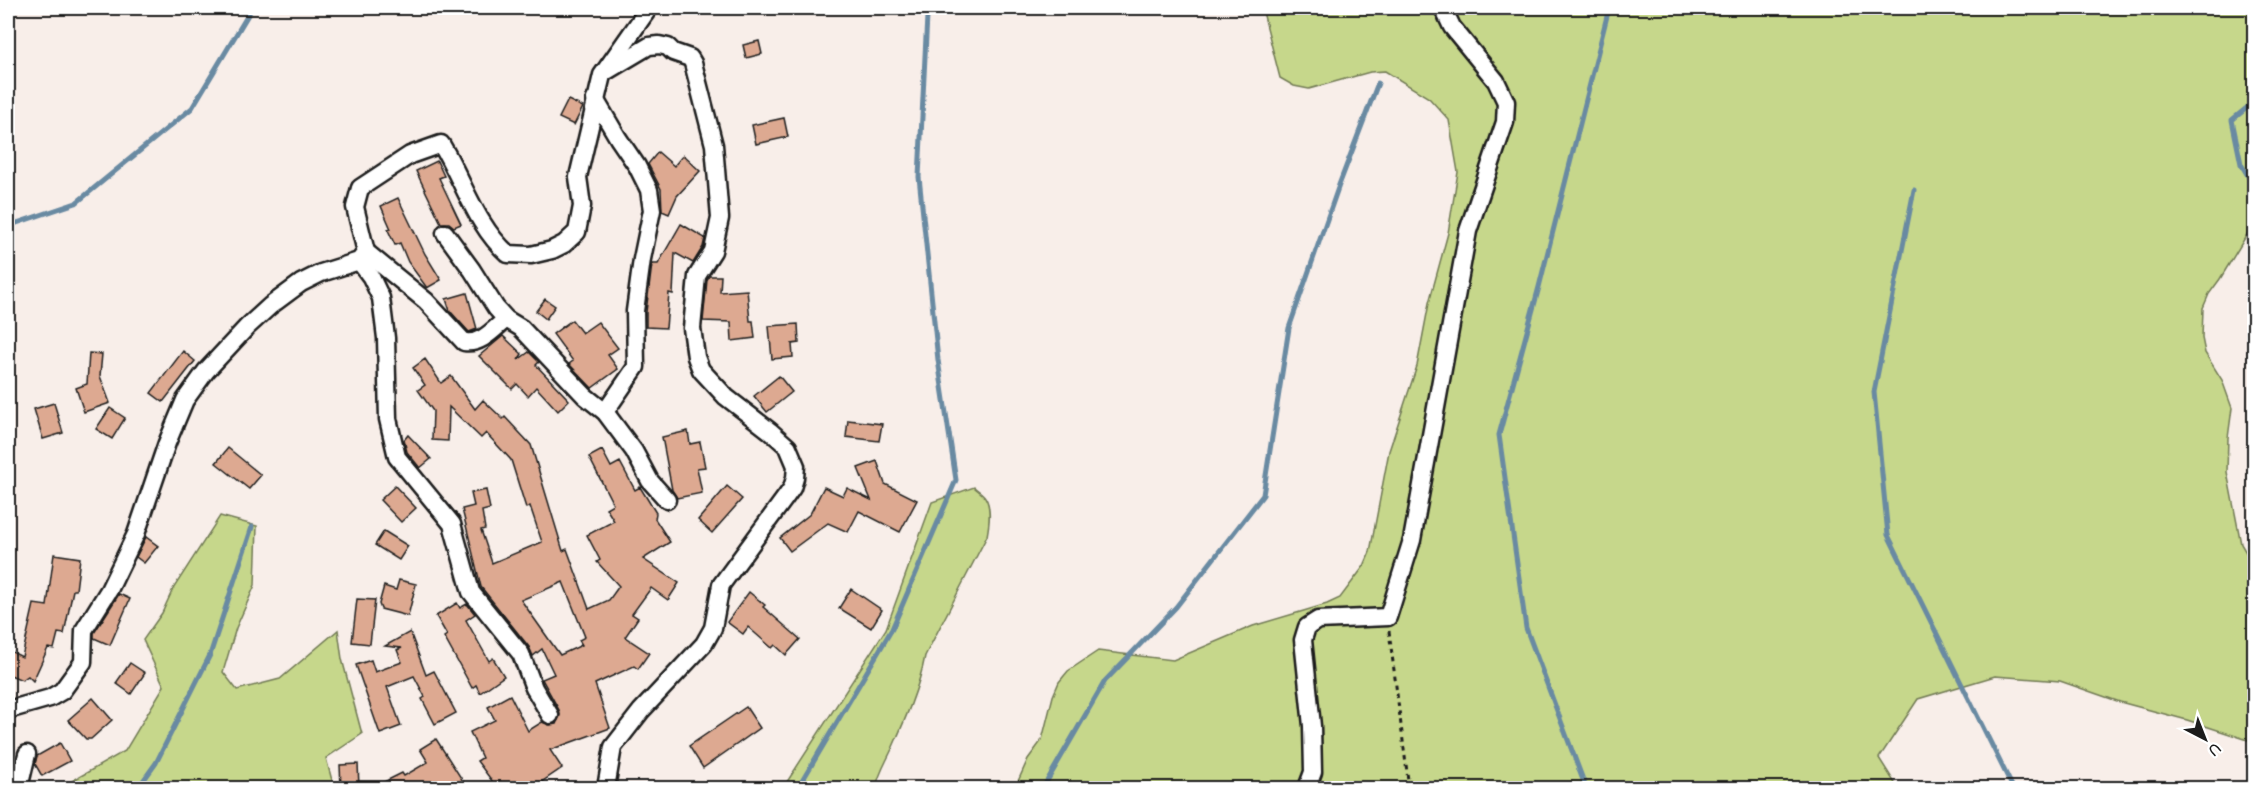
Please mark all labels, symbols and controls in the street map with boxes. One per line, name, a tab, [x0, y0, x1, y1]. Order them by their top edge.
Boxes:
north arrow	[2175, 709, 2235, 769]
text: U	[2204, 739, 2224, 760]

